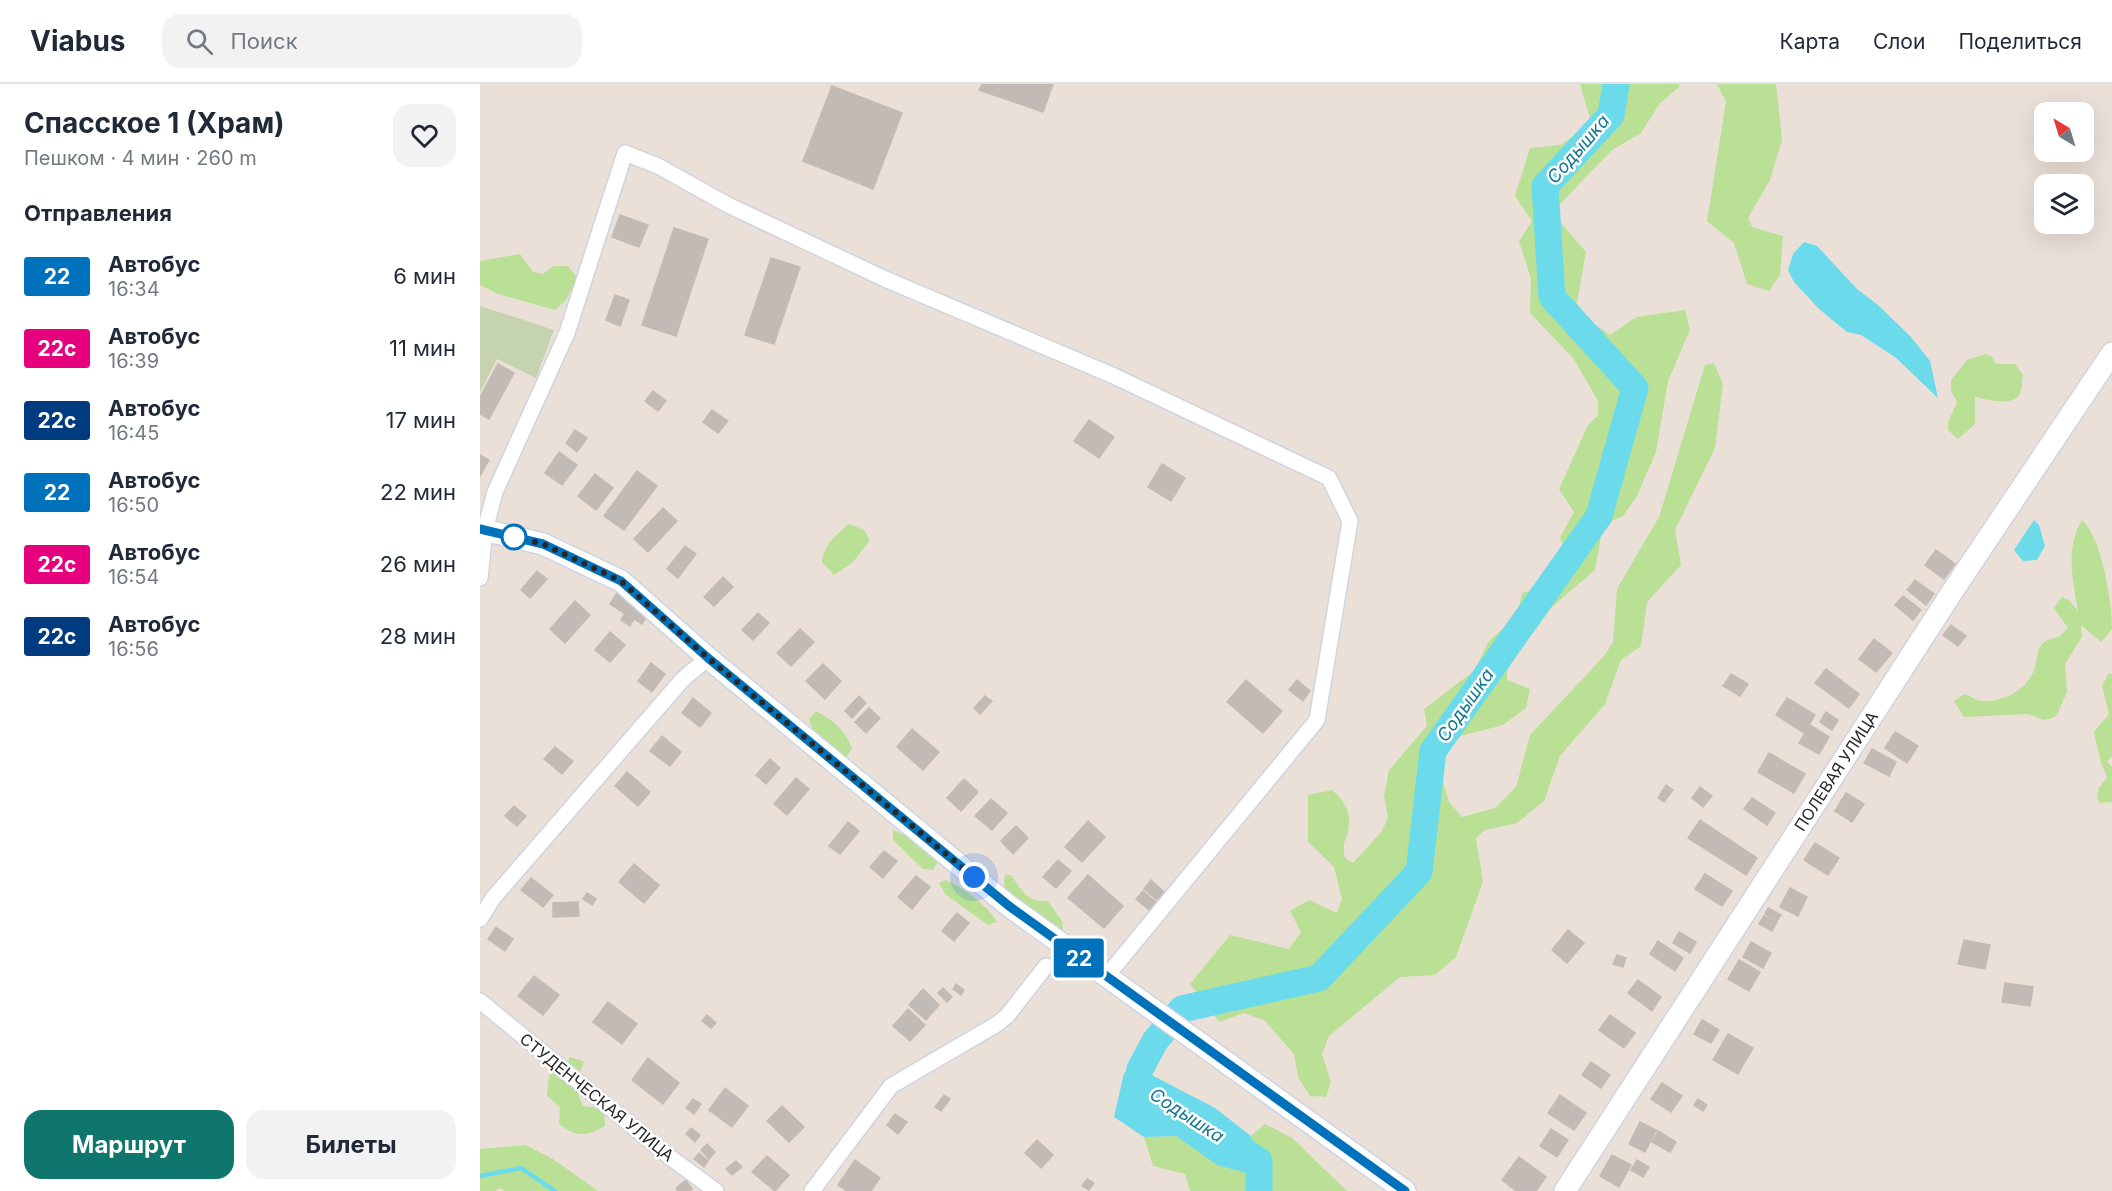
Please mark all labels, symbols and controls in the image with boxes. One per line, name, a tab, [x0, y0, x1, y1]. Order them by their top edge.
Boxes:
search box	[162, 14, 582, 68]
text: Viabus	[30, 24, 126, 58]
icon: search	[183, 25, 216, 58]
text: Поиск	[231, 28, 298, 54]
text: Карта	[1780, 29, 1840, 54]
text: Слои	[1873, 29, 1925, 54]
text: Поделиться	[1958, 29, 2082, 54]
north arrow	[2034, 102, 2094, 162]
map controls	[2034, 102, 2094, 234]
button: heart	[393, 104, 456, 167]
text: Спасское 1 (Храм)	[24, 106, 285, 140]
water label: Содышка	[1542, 110, 1614, 188]
text: Пешком · 4 мин · 260 m	[24, 146, 257, 170]
button: layers	[2034, 174, 2094, 234]
text: Отправления	[24, 200, 172, 226]
text: Автобус	[108, 251, 201, 277]
text: 6 мин	[393, 263, 456, 289]
text: 22	[44, 264, 70, 289]
text: 16:34	[108, 277, 160, 301]
text: Автобус	[108, 323, 201, 349]
text: 11 мин	[389, 335, 456, 361]
text: 22c	[38, 336, 76, 361]
text: 16:39	[108, 349, 159, 373]
text: Автобус	[108, 395, 201, 421]
text: 17 мин	[385, 407, 456, 433]
text: 22с	[38, 408, 76, 433]
text: 16:45	[108, 421, 159, 445]
text: Автобус	[108, 467, 201, 493]
text: 22 мин	[380, 479, 456, 505]
text: 22	[44, 480, 70, 505]
text: 16:50	[108, 493, 159, 517]
unlabelled marker	[501, 524, 527, 550]
text: Автобус	[108, 539, 201, 565]
text: 26 мин	[380, 551, 456, 577]
text: 22c	[38, 552, 76, 577]
text: 16:54	[108, 565, 159, 589]
text: Автобус	[108, 611, 201, 637]
text: 28 мин	[380, 623, 456, 649]
text: 22с	[38, 624, 76, 649]
text: 16:56	[108, 637, 159, 661]
water label: Содышка	[1432, 665, 1498, 745]
street label: ПОЛЕВАЯ УЛИЦА	[1790, 707, 1882, 835]
your location	[959, 862, 989, 892]
line badge: 22	[1052, 938, 1106, 978]
text: 22	[1066, 946, 1092, 971]
street label: СТУДЕНЧЕСКАЯ УЛИЦА	[516, 1029, 678, 1165]
water label: Содышка	[1146, 1083, 1228, 1147]
button: Маршрут	[24, 1110, 234, 1179]
button: Билеты	[246, 1110, 456, 1179]

